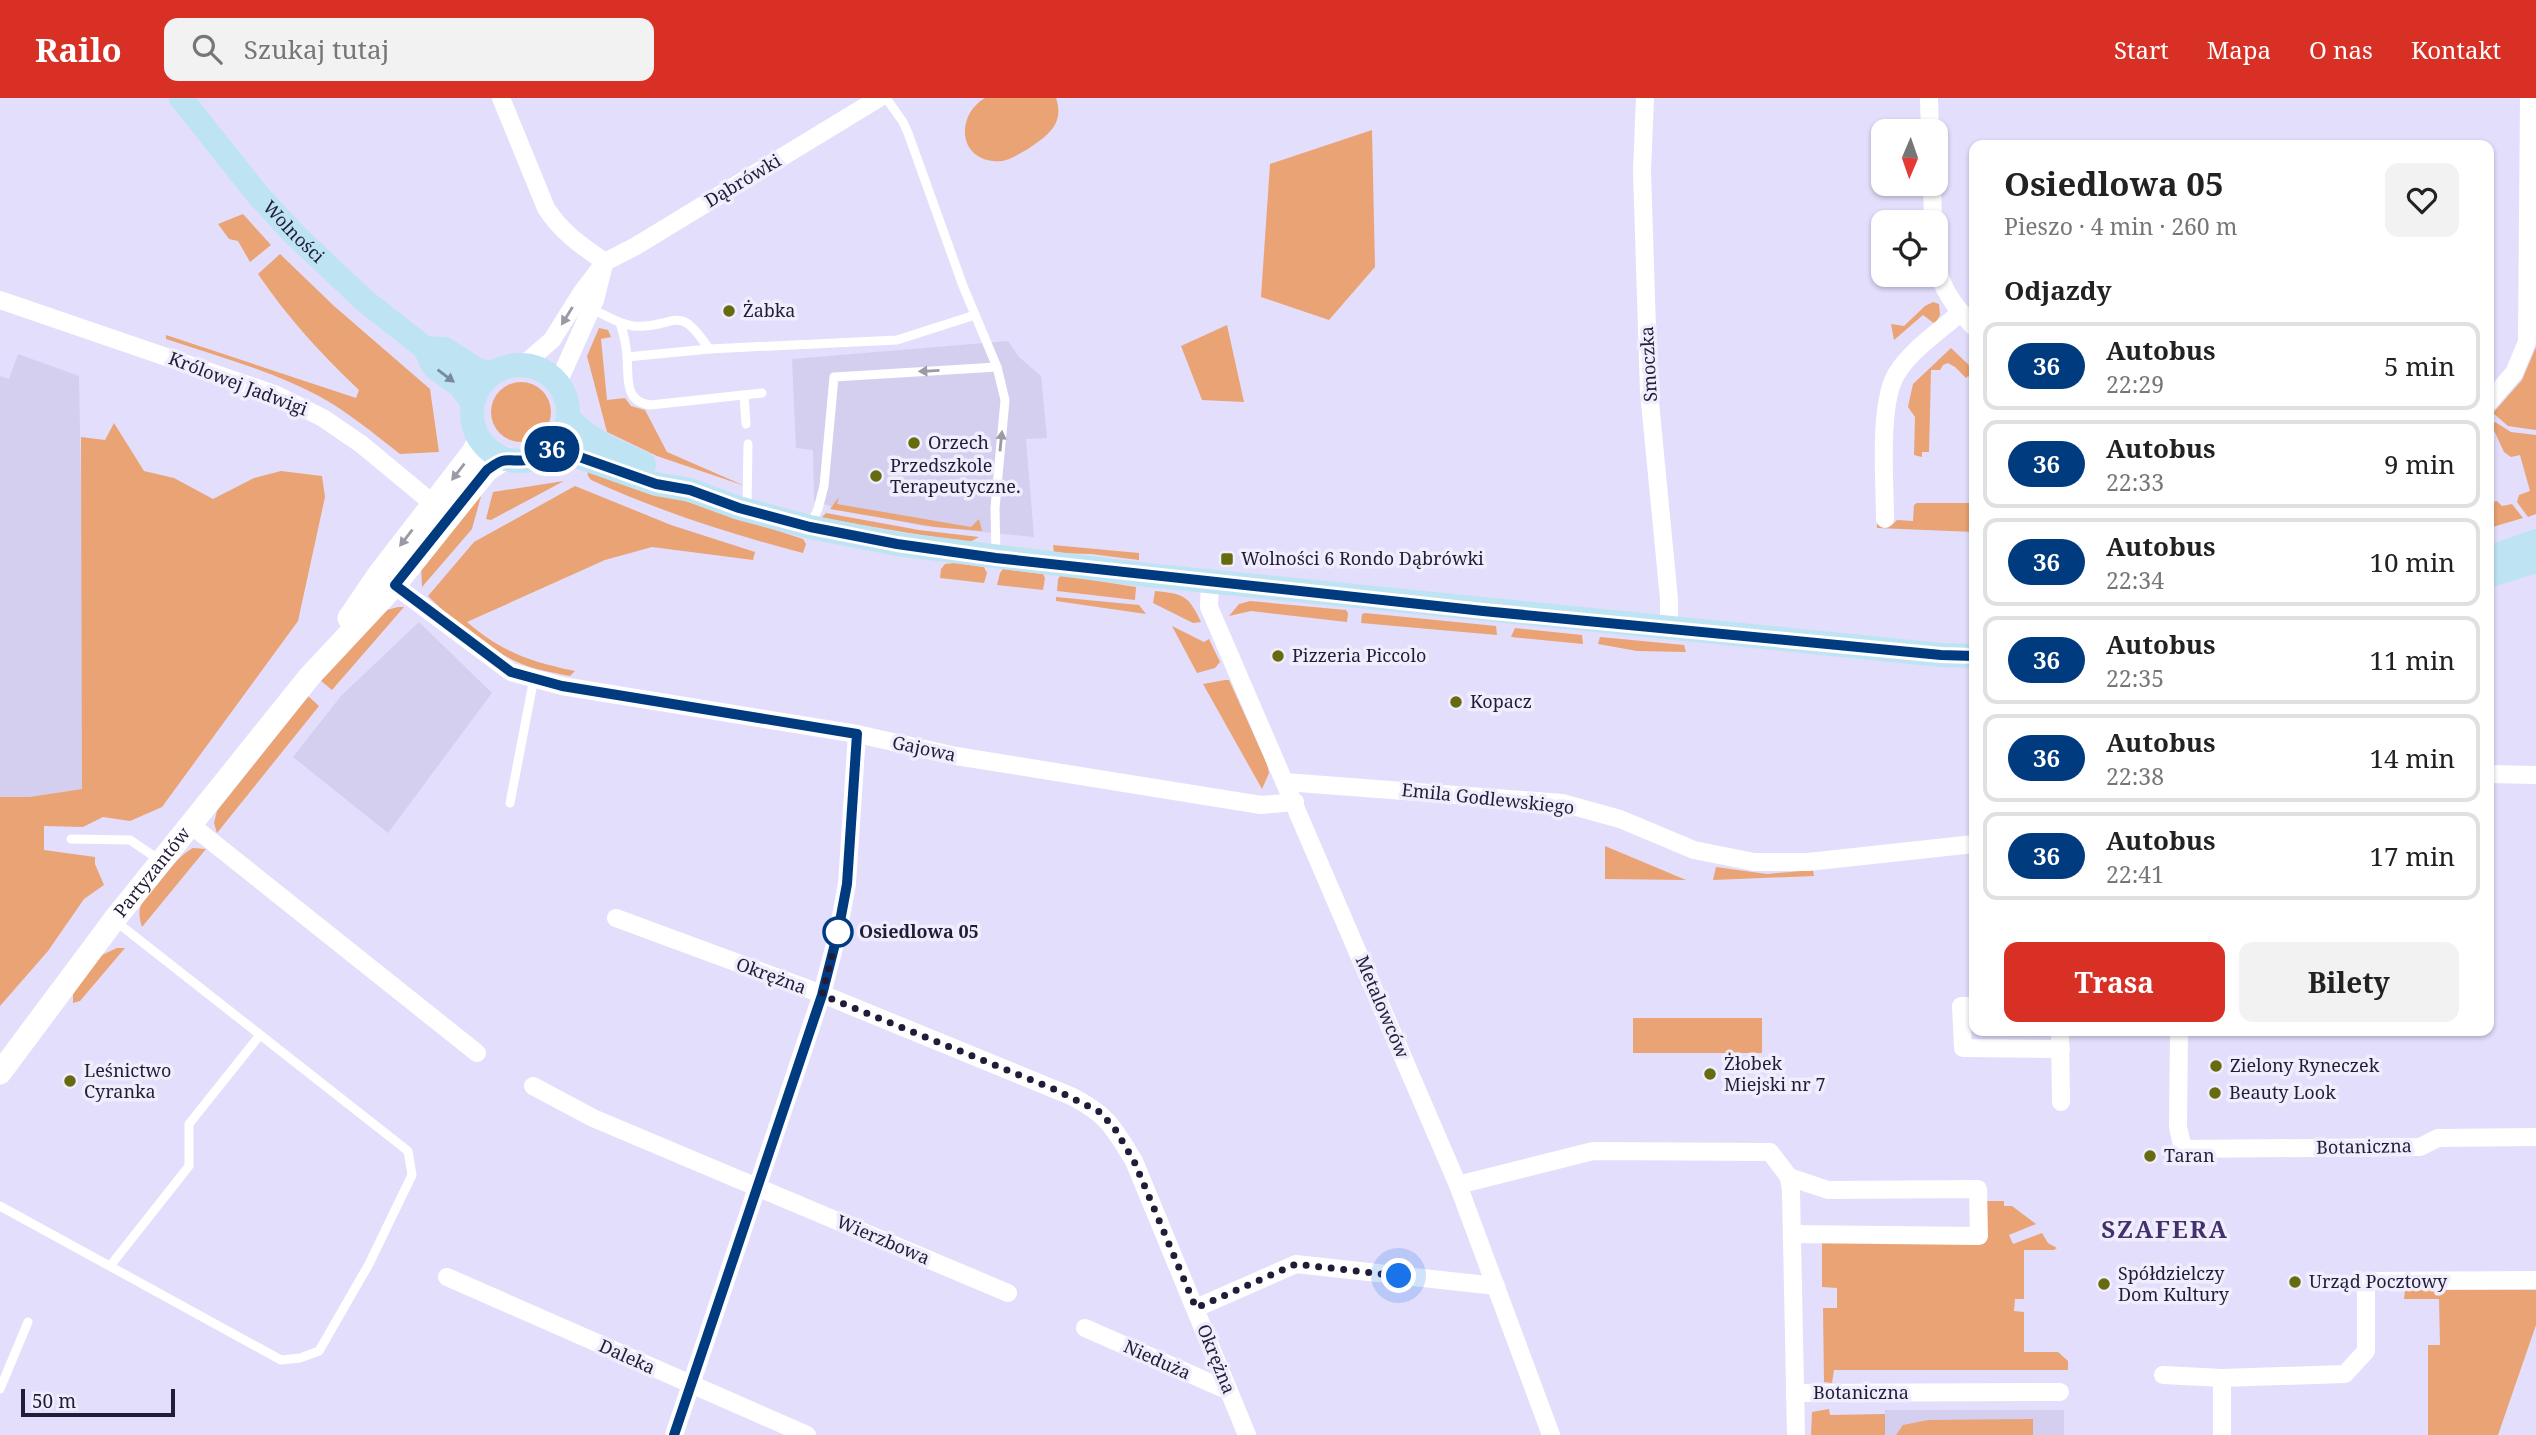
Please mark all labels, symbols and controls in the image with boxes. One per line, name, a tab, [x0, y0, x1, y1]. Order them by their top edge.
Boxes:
search box	[164, 18, 654, 81]
text: Railo	[35, 27, 122, 72]
icon: search	[188, 30, 226, 68]
text: Szukaj tutaj	[244, 31, 389, 67]
text: Start	[2114, 33, 2169, 66]
text: Mapa	[2207, 33, 2271, 66]
text: O nas	[2309, 33, 2373, 66]
text: Kontakt	[2411, 33, 2501, 66]
north arrow	[1871, 119, 1948, 196]
map controls	[1871, 119, 1948, 287]
street label: Dąbrówki	[700, 148, 785, 212]
text: Osiedlowa 05	[2004, 161, 2224, 206]
button: heart	[2385, 163, 2459, 237]
street label: Wolności	[258, 195, 330, 268]
button: locate	[1871, 210, 1948, 287]
text: Pieszo · 4 min · 260 m	[2004, 210, 2237, 242]
text: Odjazdy	[2004, 272, 2112, 308]
place label: Żabka	[743, 298, 796, 322]
marker: Żabka	[721, 303, 737, 319]
one-way arrow	[560, 306, 573, 326]
street label: Smoczka	[1634, 326, 1662, 403]
text: Autobus	[2106, 332, 2216, 368]
street label: Królowej Jadwigi	[165, 346, 311, 421]
text: 5 min	[2384, 348, 2455, 384]
text: 36	[2033, 349, 2060, 382]
one-way arrow	[918, 366, 940, 377]
text: 22:29	[2106, 368, 2164, 400]
one-way arrow	[437, 369, 456, 383]
line badge: 36	[520, 426, 584, 472]
place label: Orzech	[928, 430, 989, 454]
one-way arrow	[996, 430, 1007, 452]
text: Autobus	[2106, 430, 2216, 466]
text: 36	[538, 432, 566, 465]
marker: Orzech	[906, 435, 922, 451]
text: 9 min	[2384, 446, 2455, 482]
text: 36	[2033, 447, 2060, 480]
place label: Przedszkole Terapeutyczne.	[890, 453, 1020, 498]
one-way arrow	[451, 463, 465, 481]
text: 22:33	[2106, 466, 2164, 498]
marker: Przedszkole Terapeutyczne.	[868, 468, 884, 484]
text: Autobus	[2106, 528, 2216, 564]
one-way arrow	[399, 529, 413, 548]
text: 10 min	[2370, 544, 2455, 580]
text: 36	[2033, 545, 2060, 578]
place label: Wolności 6 Rondo Dąbrówki	[1241, 546, 1484, 570]
marker: Wolności 6 Rondo Dąbrówki	[1219, 551, 1235, 567]
text: 22:34	[2106, 564, 2164, 596]
text: Autobus	[2106, 626, 2216, 662]
text: 11 min	[2370, 642, 2455, 678]
place label: Pizzeria Piccolo	[1292, 643, 1426, 667]
text: 36	[2033, 643, 2060, 676]
marker: Pizzeria Piccolo	[1270, 648, 1286, 664]
text: 22:35	[2106, 662, 2164, 694]
place label: Kopacz	[1470, 689, 1532, 713]
marker: Kopacz	[1448, 694, 1464, 710]
text: Autobus	[2106, 724, 2216, 760]
street label: Gajowa	[890, 730, 958, 766]
text: 14 min	[2370, 740, 2455, 776]
text: 36	[2033, 741, 2060, 774]
text: 22:38	[2106, 760, 2164, 792]
street label: Emila Godlewskiego	[1401, 777, 1576, 819]
street label: Partyzantów	[108, 821, 195, 922]
text: Autobus	[2106, 822, 2216, 858]
text: 17 min	[2370, 838, 2455, 874]
text: 36	[2033, 839, 2060, 872]
text: 22:41	[2106, 858, 2164, 890]
marker: Osiedlowa 05	[823, 917, 853, 947]
place label: Osiedlowa 05	[859, 919, 979, 943]
button: Trasa	[2004, 942, 2225, 1022]
button: Bilety	[2239, 942, 2459, 1022]
street label: Okrężna	[733, 951, 810, 999]
street label: Metalowców	[1351, 952, 1415, 1062]
place label: Żłobek Miejski nr 7	[1724, 1051, 1826, 1096]
place label: Zielony Ryneczek	[2230, 1053, 2380, 1077]
place label: Leśnictwo Cyranka	[84, 1058, 171, 1103]
marker: Zielony Ryneczek	[2208, 1058, 2224, 1074]
marker: Żłobek Miejski nr 7	[1702, 1066, 1718, 1082]
marker: Leśnictwo Cyranka	[62, 1073, 78, 1089]
place label: Beauty Look	[2229, 1080, 2336, 1104]
marker: Beauty Look	[2207, 1085, 2223, 1101]
street label: Botaniczna	[2316, 1133, 2412, 1159]
place label: Taran	[2164, 1143, 2215, 1167]
marker: Taran	[2142, 1148, 2158, 1164]
street label: Wierzbowa	[833, 1209, 934, 1269]
district label: SZAFERA	[2101, 1212, 2229, 1245]
your location	[1381, 1258, 1416, 1293]
place label: Spółdzielczy Dom Kultury	[2118, 1261, 2230, 1306]
place label: Urząd Pocztowy	[2309, 1269, 2448, 1293]
marker: Urząd Pocztowy	[2287, 1274, 2303, 1290]
marker: Spółdzielczy Dom Kultury	[2096, 1276, 2112, 1292]
street label: Okrężna	[1192, 1320, 1242, 1397]
street label: Daleka	[596, 1333, 659, 1379]
street label: Nieduża	[1120, 1334, 1195, 1384]
street label: Botaniczna	[1813, 1380, 1909, 1404]
scale bar	[21, 1386, 175, 1418]
text: 50 m	[32, 1388, 76, 1414]

